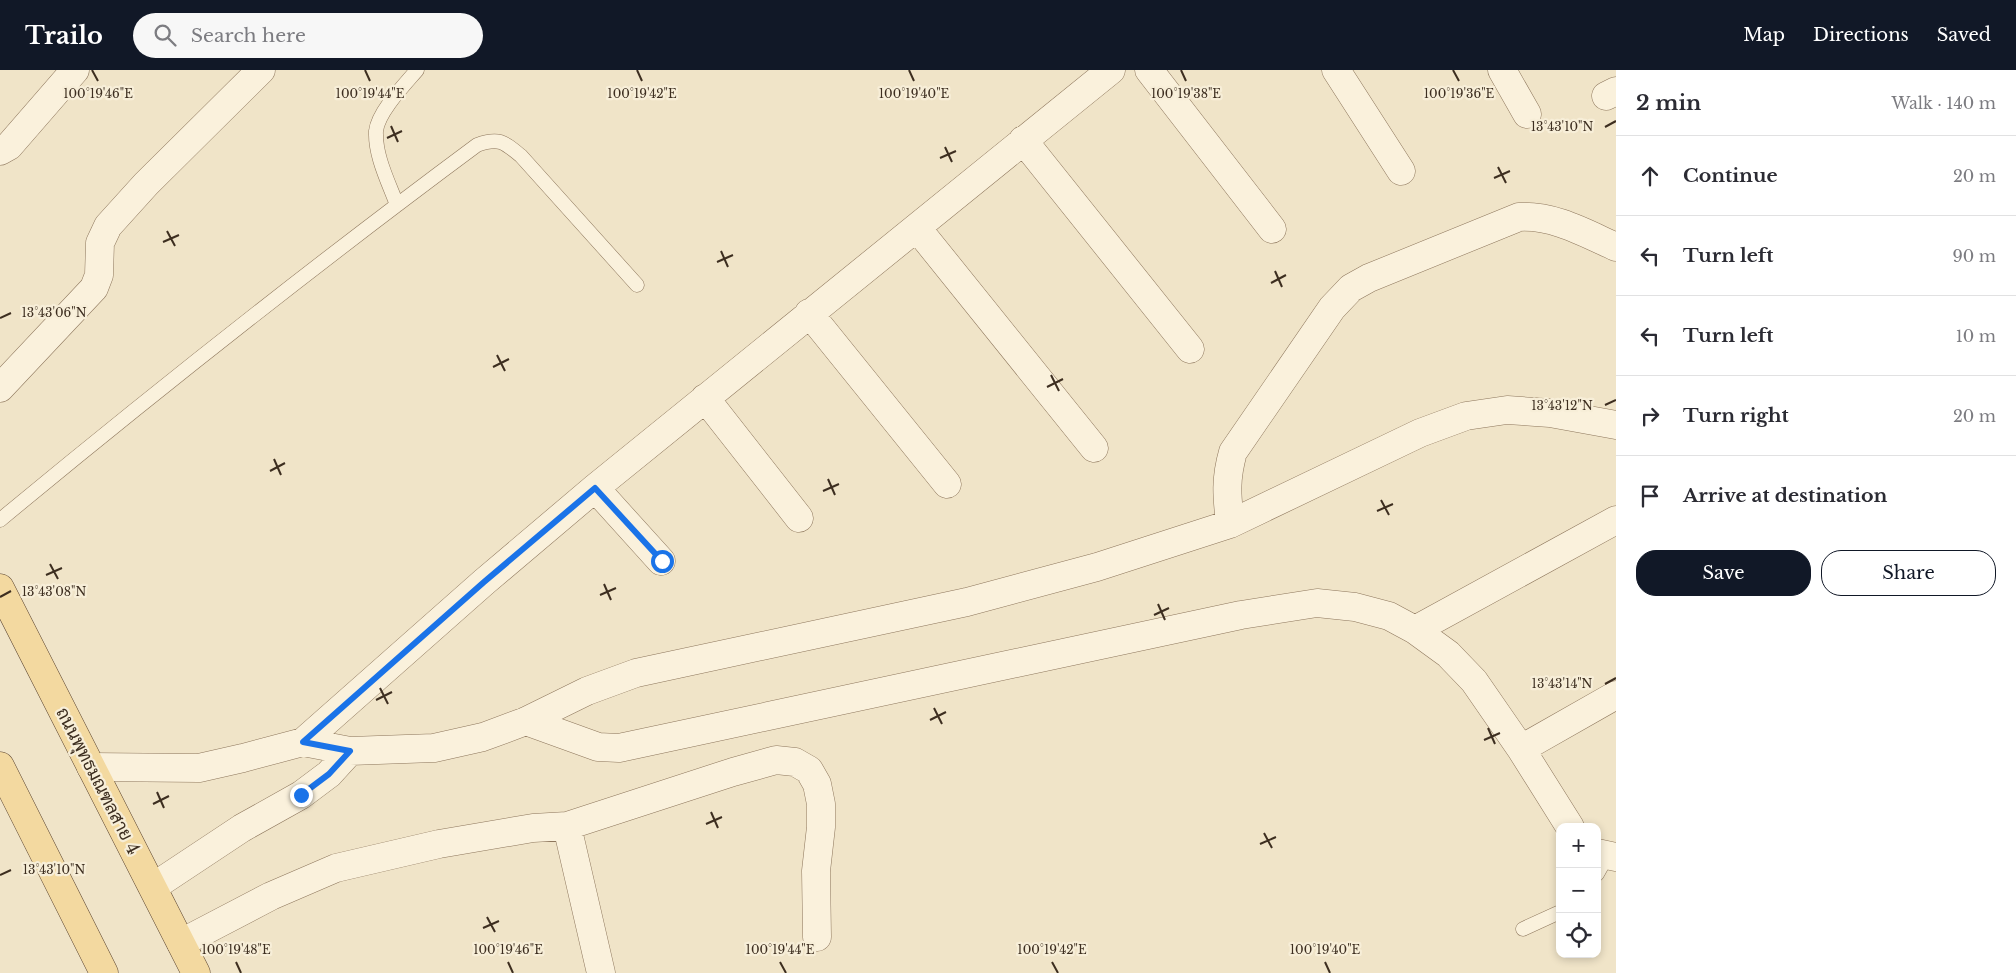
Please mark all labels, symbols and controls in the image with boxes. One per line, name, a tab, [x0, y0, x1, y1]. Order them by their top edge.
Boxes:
search box	[133, 13, 483, 58]
text: Trailo	[25, 21, 103, 50]
icon: search	[151, 21, 179, 49]
text: Search here	[191, 24, 306, 47]
text: Map	[1743, 24, 1785, 46]
text: Directions	[1813, 24, 1909, 46]
text: Saved	[1937, 24, 1991, 46]
text: 100°19'46"E	[63, 86, 133, 101]
text: 100°19'44"E	[336, 86, 405, 101]
text: 100°19'42"E	[607, 86, 677, 101]
text: 100°19'40"E	[879, 86, 950, 101]
text: 100°19'38"E	[1151, 86, 1221, 101]
text: 100°19'36"E	[1424, 86, 1495, 101]
text: 2 min	[1636, 90, 1701, 116]
text: Walk · 140 m	[1891, 93, 1996, 113]
text: 13°43'10"N	[1531, 119, 1593, 134]
icon: ahead	[1636, 162, 1664, 190]
text: Continue	[1683, 164, 1778, 187]
text: 20 m	[1953, 166, 1996, 186]
icon: left	[1636, 242, 1664, 270]
text: Turn left	[1683, 244, 1774, 267]
text: 90 m	[1953, 246, 1996, 266]
text: 13°43'06"N	[22, 305, 87, 320]
icon: left	[1636, 322, 1664, 350]
text: Turn left	[1683, 324, 1774, 347]
text: 10 m	[1956, 326, 1996, 346]
text: 13°43'12"N	[1531, 398, 1593, 413]
icon: right	[1636, 402, 1664, 430]
text: Turn right	[1683, 404, 1789, 427]
text: 20 m	[1953, 406, 1996, 426]
icon: arrive	[1636, 482, 1664, 510]
text: Arrive at destination	[1683, 484, 1887, 507]
route start	[651, 550, 674, 573]
button: Save	[1636, 550, 1811, 596]
button: Share	[1821, 550, 1996, 596]
text: 13°43'08"N	[22, 584, 86, 599]
text: 13°43'14"N	[1532, 676, 1593, 691]
street label: ถนนพุทธมณฑลสาย 4	[50, 704, 145, 859]
route end	[290, 784, 313, 807]
map controls	[1556, 823, 1601, 958]
button: +	[1556, 823, 1601, 868]
text: 13°43'10"N	[23, 862, 85, 877]
button: −	[1556, 868, 1601, 913]
button: locate	[1556, 913, 1601, 958]
text: 100°19'48"E	[201, 942, 271, 957]
text: 100°19'46"E	[473, 942, 543, 957]
text: 100°19'44"E	[746, 942, 815, 957]
text: 100°19'42"E	[1017, 942, 1087, 957]
text: 100°19'40"E	[1290, 942, 1361, 957]

